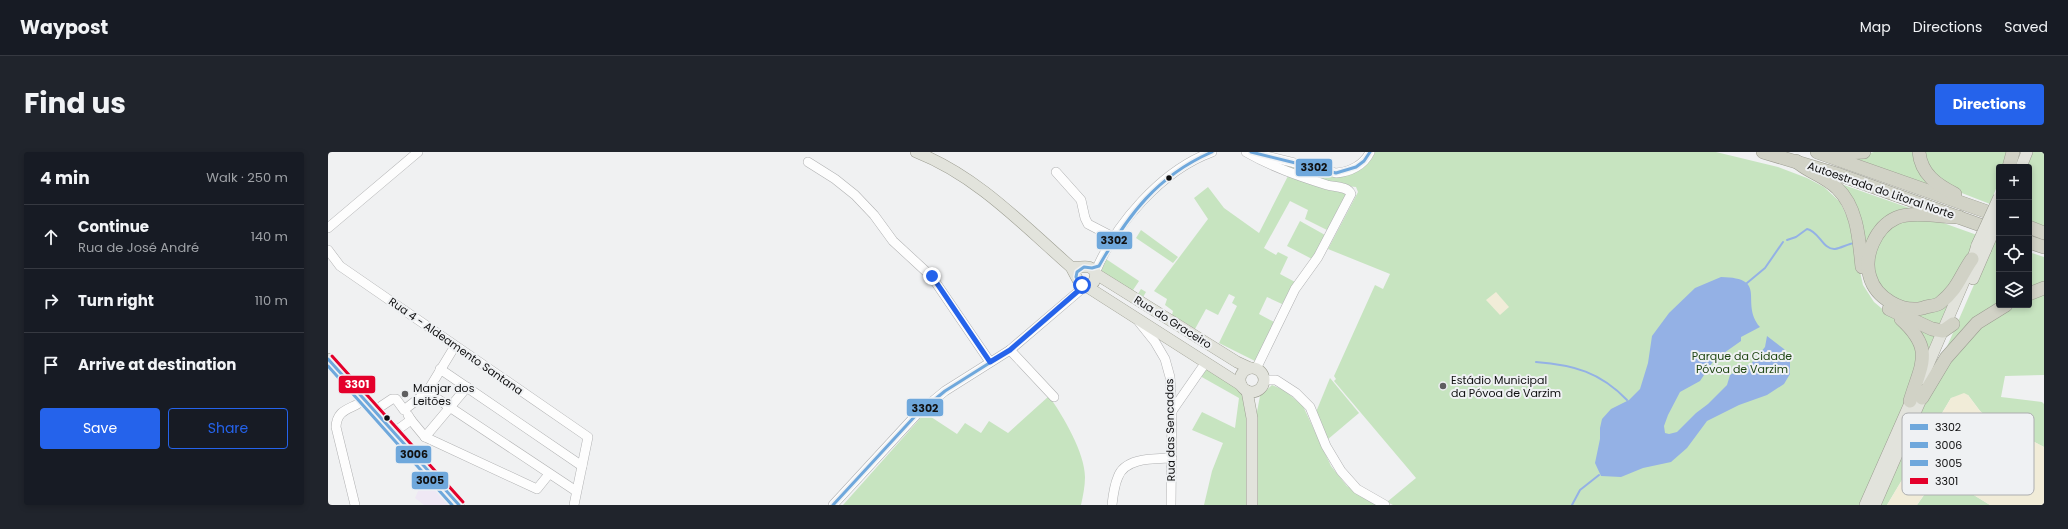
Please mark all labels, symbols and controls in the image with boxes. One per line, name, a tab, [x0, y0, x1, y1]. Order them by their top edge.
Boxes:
text: Waypost	[20, 14, 108, 41]
text: Map	[1860, 17, 1891, 37]
text: Directions	[1913, 17, 1982, 37]
text: Saved	[2004, 17, 2048, 37]
text: Find us	[24, 84, 126, 123]
button: Directions	[1935, 84, 2044, 125]
street label: Autoestrada do Litoral Norte	[1805, 157, 1957, 223]
line badge: 3302	[1295, 158, 1333, 177]
text: 3302	[1301, 159, 1327, 175]
map controls	[1996, 164, 2032, 308]
button: +	[1996, 164, 2032, 200]
text: 4 min	[40, 166, 90, 190]
text: Walk · 250 m	[206, 168, 288, 187]
unlabelled marker	[1164, 173, 1174, 183]
button: −	[1996, 200, 2032, 236]
text: Continue	[78, 216, 149, 237]
icon: ahead	[40, 226, 62, 248]
text: 140 m	[251, 227, 288, 246]
line badge: 3302	[1096, 231, 1133, 250]
text: 3302	[1101, 232, 1127, 248]
button: locate	[1996, 236, 2032, 272]
text: Rua de José André	[78, 238, 199, 257]
route end	[923, 267, 941, 285]
button: layers	[1996, 272, 2032, 308]
route start	[1073, 276, 1091, 294]
icon: right	[40, 290, 62, 312]
text: Turn right	[78, 290, 154, 311]
text: 110 m	[255, 291, 288, 310]
street label: Rua do Graceiro	[1131, 292, 1215, 352]
street label: Rua 4 - Aldeamento Santana	[386, 293, 526, 399]
park label: Parque da Cidade Póvoa de Varzim	[1692, 348, 1792, 377]
icon: arrive	[40, 354, 62, 376]
text: Arrive at destination	[78, 354, 236, 375]
place label: Estádio Municipal da Póvoa de Varzim	[1451, 372, 1561, 401]
line badge: 3301	[338, 375, 376, 394]
text: 3301	[345, 376, 369, 392]
street label: Rua das Sencadas	[1161, 378, 1179, 481]
place label: Manjar dos Leitões	[413, 380, 475, 409]
marker: Estádio Municipal da Póvoa de Varzim	[1438, 381, 1448, 391]
marker: Manjar dos Leitões	[400, 389, 410, 399]
line badge: 3302	[906, 398, 944, 417]
text: 3302	[912, 400, 938, 416]
button: Save	[40, 408, 160, 449]
button: Share	[168, 408, 288, 449]
unlabelled marker	[382, 413, 392, 423]
legend	[1902, 413, 2034, 495]
text: 3302	[1935, 419, 1961, 435]
text: 3006	[1935, 437, 1962, 453]
line badge: 3006	[395, 445, 432, 464]
text: 3006	[400, 446, 428, 462]
text: 3005	[1935, 455, 1962, 471]
line badge: 3005	[411, 471, 449, 490]
text: 3005	[416, 472, 444, 488]
text: 3301	[1935, 473, 1958, 489]

